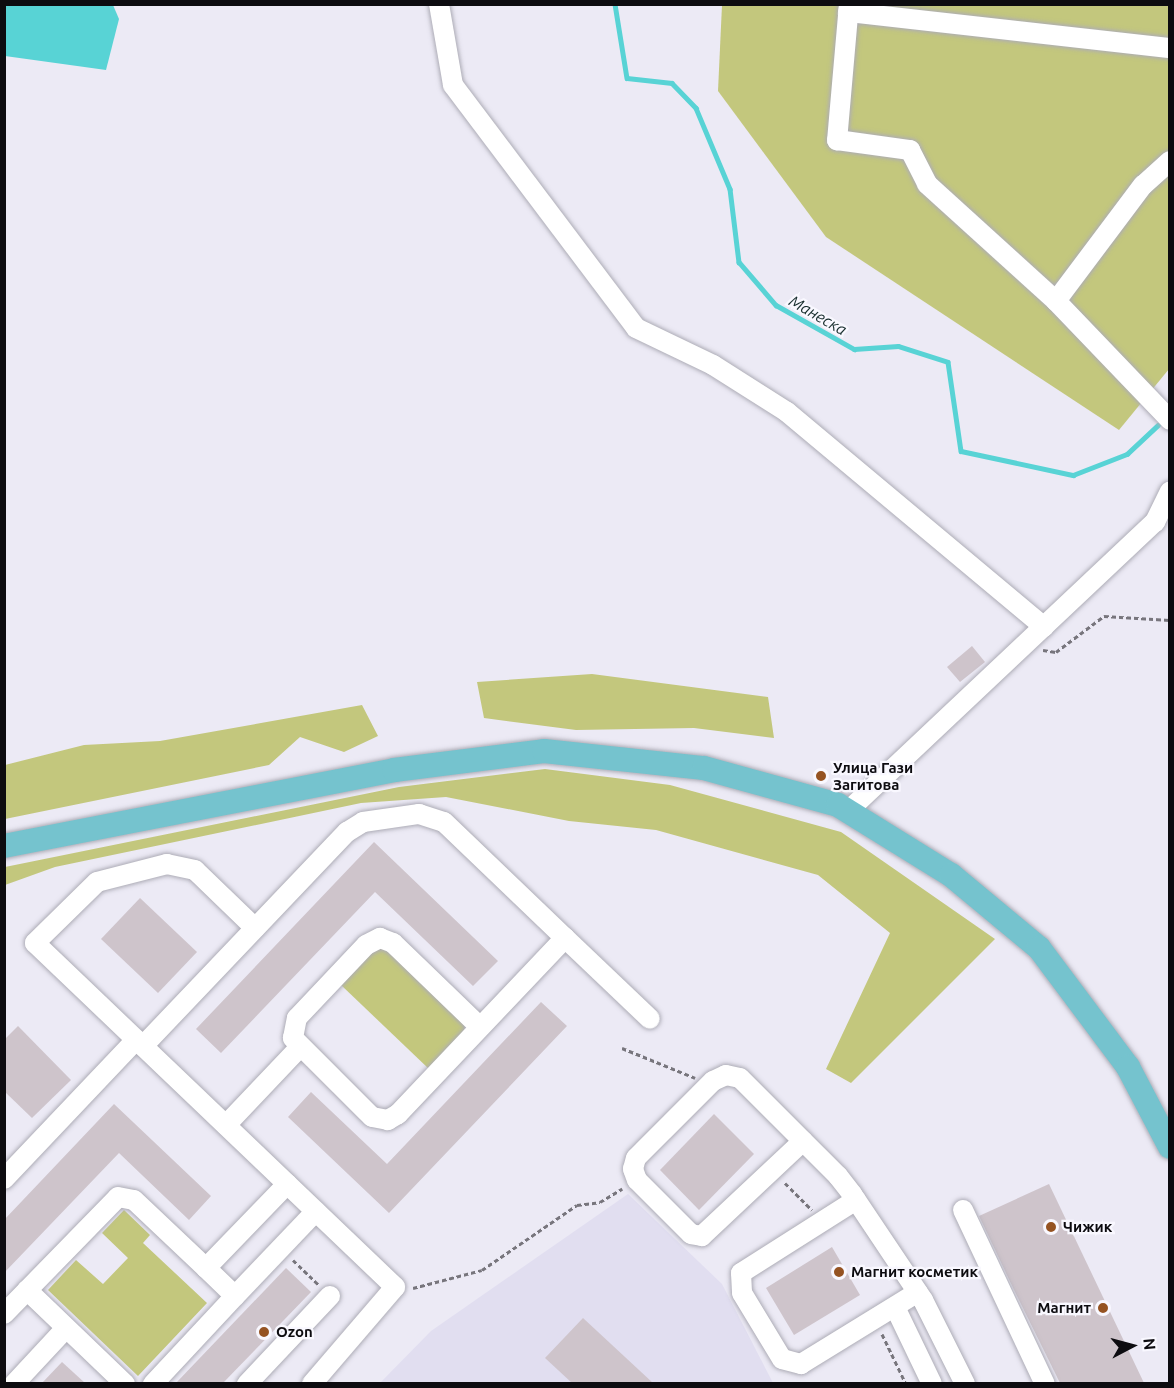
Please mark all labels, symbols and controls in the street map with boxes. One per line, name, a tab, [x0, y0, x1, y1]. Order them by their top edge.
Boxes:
water label: Манеска	[786, 291, 850, 339]
place label: Улица Гази Загитова	[833, 758, 913, 793]
marker: Улица Гази Загитова	[814, 769, 828, 783]
place label: Чижик	[1063, 1218, 1112, 1236]
marker: Чижик	[1044, 1220, 1058, 1234]
place label: Магнит косметик	[851, 1263, 978, 1281]
marker: Магнит косметик	[832, 1265, 846, 1279]
place label: Магнит	[1037, 1299, 1091, 1317]
marker: Магнит	[1096, 1301, 1110, 1315]
north arrow	[1102, 1316, 1162, 1376]
place label: Ozon	[276, 1323, 313, 1341]
marker: Ozon	[257, 1325, 271, 1339]
text: N	[1140, 1337, 1159, 1351]

